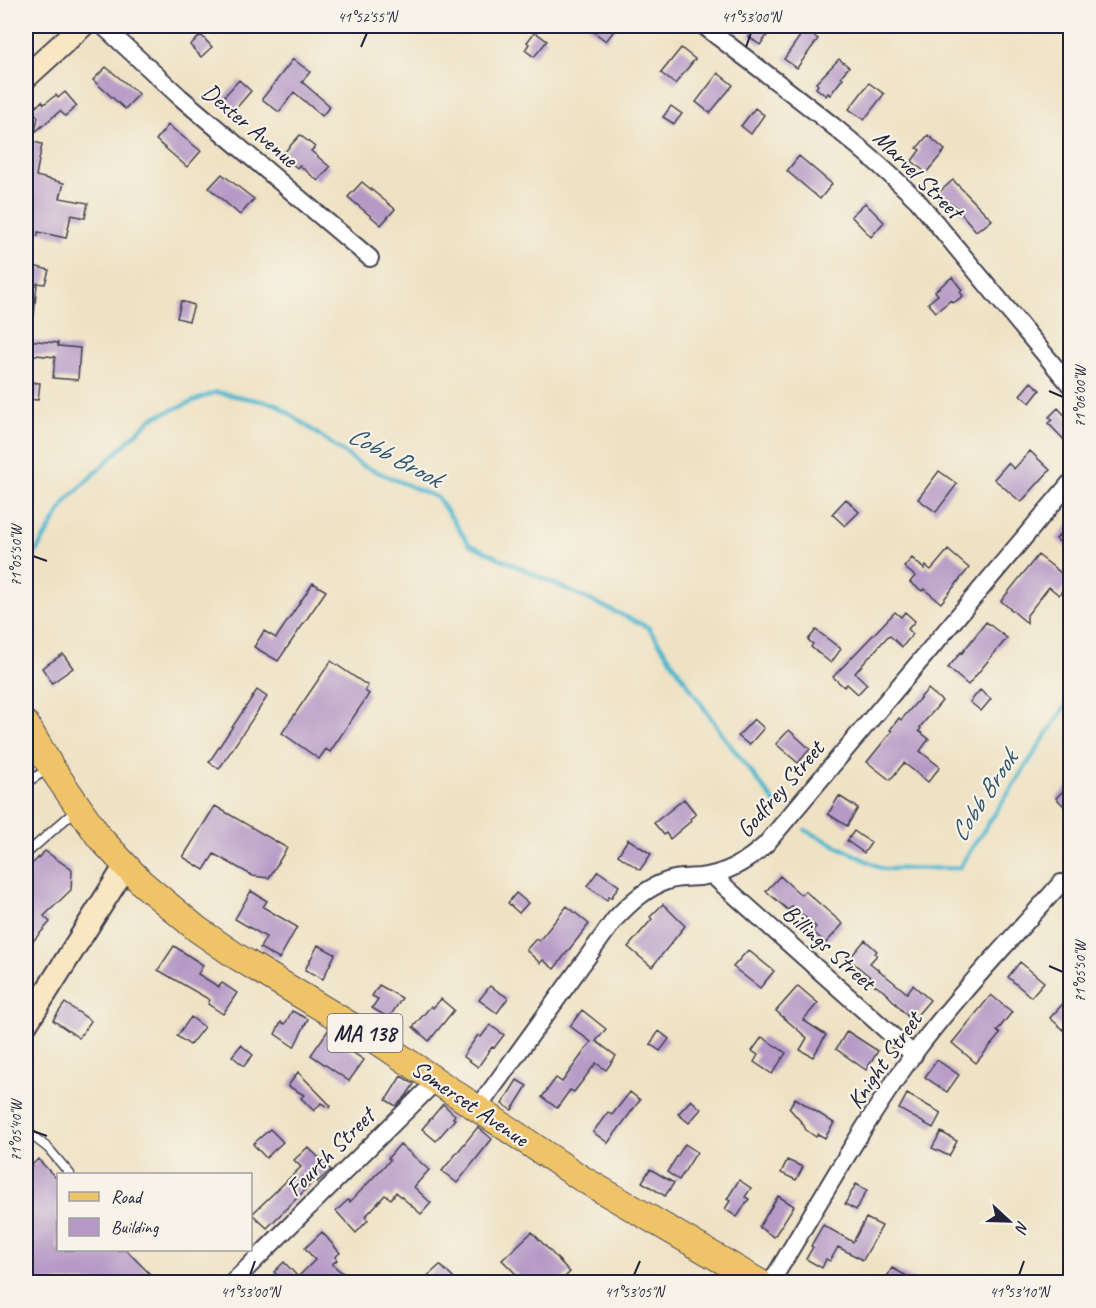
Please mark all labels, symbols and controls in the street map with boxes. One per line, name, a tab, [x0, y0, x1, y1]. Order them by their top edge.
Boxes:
text: 41°52'55"N	[337, 8, 400, 27]
text: 41°53'00"N	[721, 8, 784, 27]
street label: Dexter Avenue	[196, 76, 306, 175]
street label: Marvel Street	[867, 123, 971, 227]
text: 71°06'00"W	[1071, 363, 1090, 427]
water label: Cobb Brook	[342, 418, 451, 497]
text: 71°05'50"W	[7, 522, 26, 586]
street label: Godfrey Street	[730, 733, 832, 844]
water label: Cobb Brook	[942, 741, 1027, 848]
street label: Billings Street	[776, 897, 883, 998]
text: 71°05'50"W	[1071, 938, 1090, 1002]
street label: Knight Street	[840, 1004, 929, 1114]
road number: MA 138	[328, 1014, 403, 1052]
street label: Somerset Avenue	[406, 1053, 536, 1154]
text: 71°05'40"W	[7, 1097, 26, 1161]
street label: Fourth Street	[279, 1099, 383, 1203]
legend	[57, 1173, 252, 1251]
text: Road	[111, 1186, 144, 1208]
north arrow	[979, 1191, 1039, 1251]
text: Building	[111, 1216, 160, 1238]
text: N	[1010, 1218, 1033, 1237]
text: 41°53'00"N	[220, 1283, 283, 1302]
text: 41°53'05"N	[604, 1283, 667, 1302]
text: 41°53'10"N	[989, 1283, 1052, 1302]

